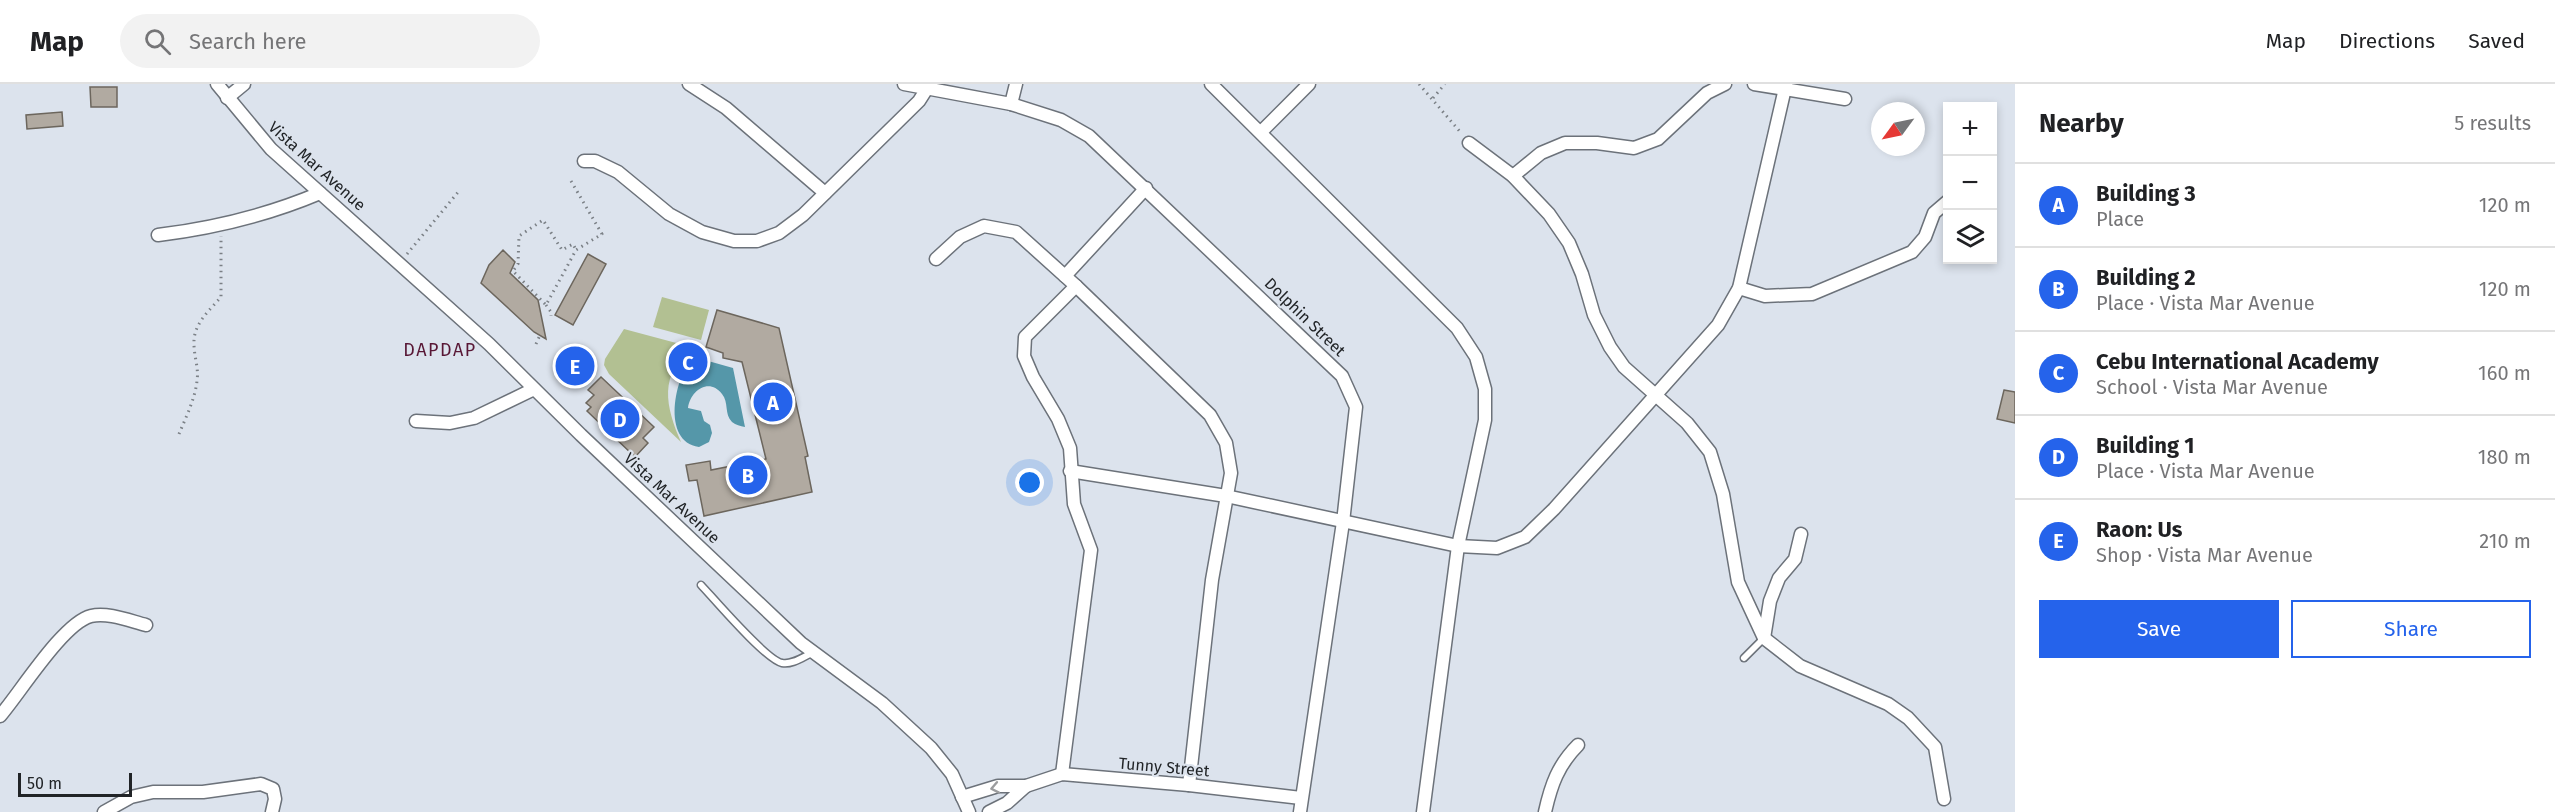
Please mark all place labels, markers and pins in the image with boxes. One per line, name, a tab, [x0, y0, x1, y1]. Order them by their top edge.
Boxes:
pin: C	[668, 340, 708, 384]
pin: E	[556, 344, 594, 388]
pin: A	[754, 380, 792, 424]
pin: D	[600, 396, 640, 442]
pin: B	[728, 452, 768, 498]

